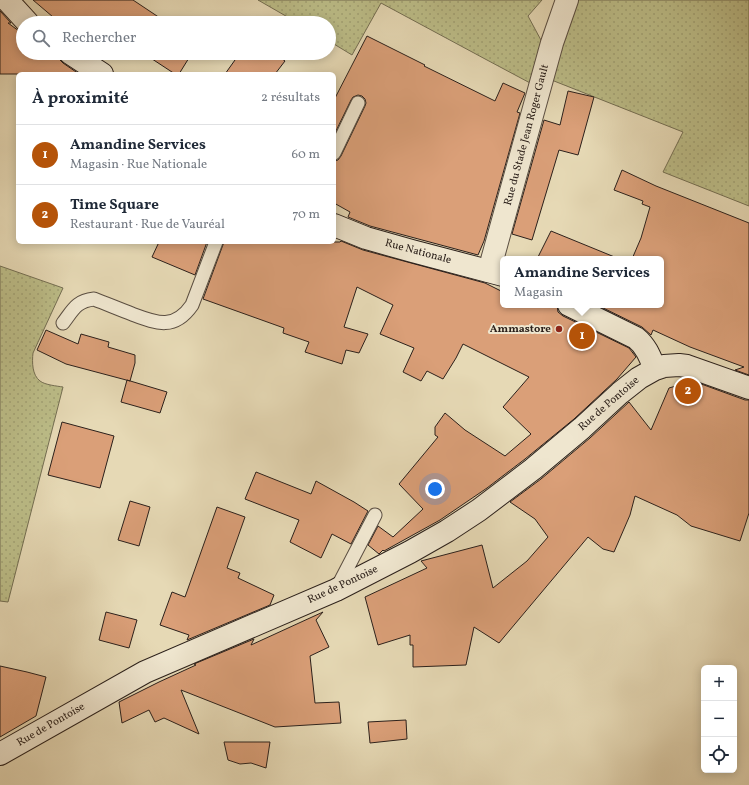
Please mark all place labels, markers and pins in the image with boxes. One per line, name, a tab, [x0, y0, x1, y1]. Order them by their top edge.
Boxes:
pin: 1	[569, 321, 595, 351]
place label: Ammastore	[490, 322, 551, 337]
marker: Ammastore	[554, 324, 564, 334]
pin: 2	[675, 376, 701, 406]

